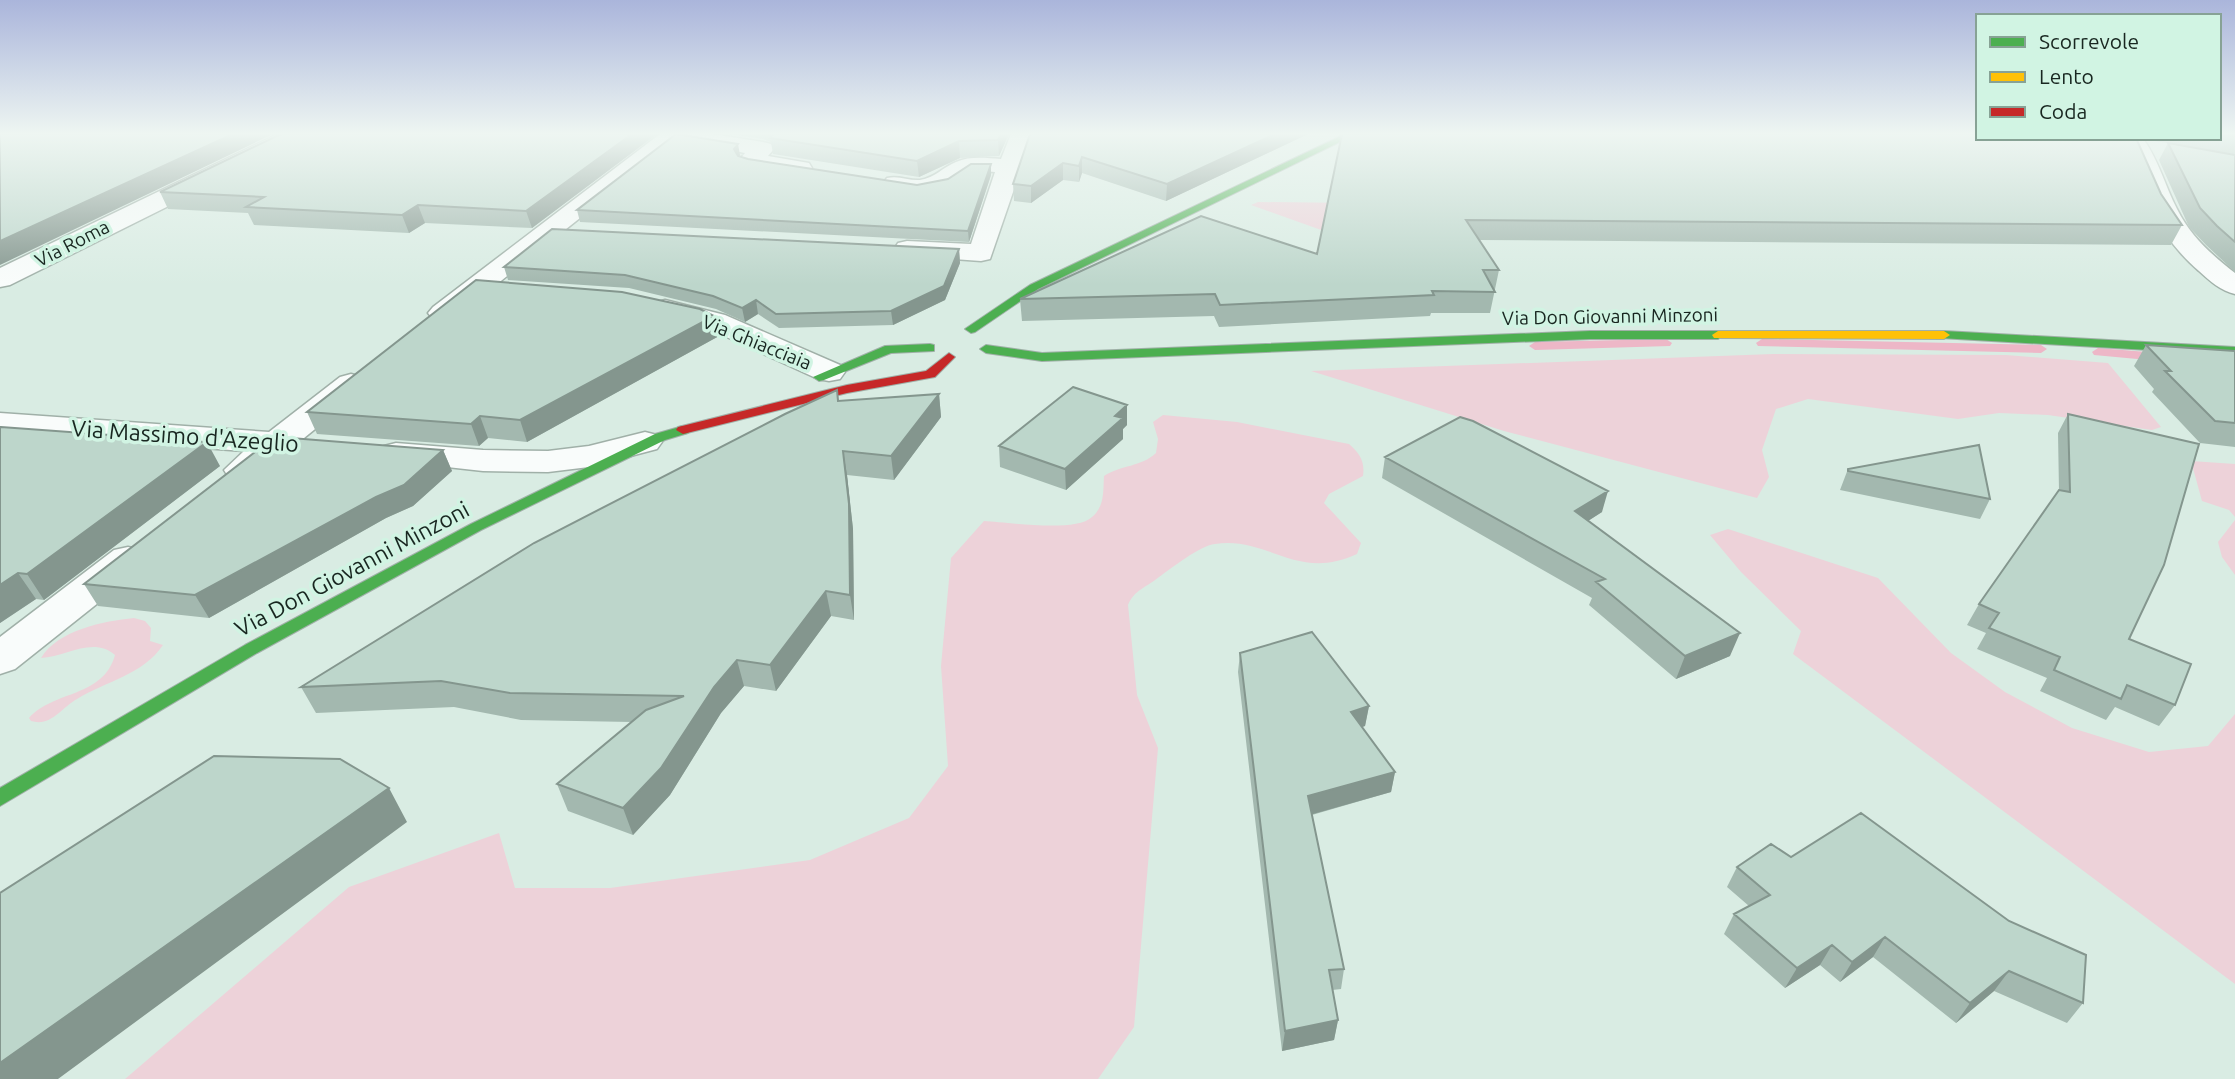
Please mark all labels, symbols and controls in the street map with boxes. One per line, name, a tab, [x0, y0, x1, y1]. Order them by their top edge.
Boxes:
legend	[1976, 14, 2221, 140]
text: Scorrevole	[2039, 29, 2139, 53]
text: Lento	[2039, 64, 2094, 88]
text: Coda	[2039, 99, 2087, 123]
street label: Via Roma	[31, 215, 113, 271]
street label: Via Don Giovanni Minzoni	[1502, 303, 1718, 329]
street label: Via Ghiacciaia	[699, 310, 815, 374]
street label: Via Massimo d'Azeglio	[70, 415, 300, 456]
street label: Via Don Giovanni Minzoni	[230, 496, 473, 641]

